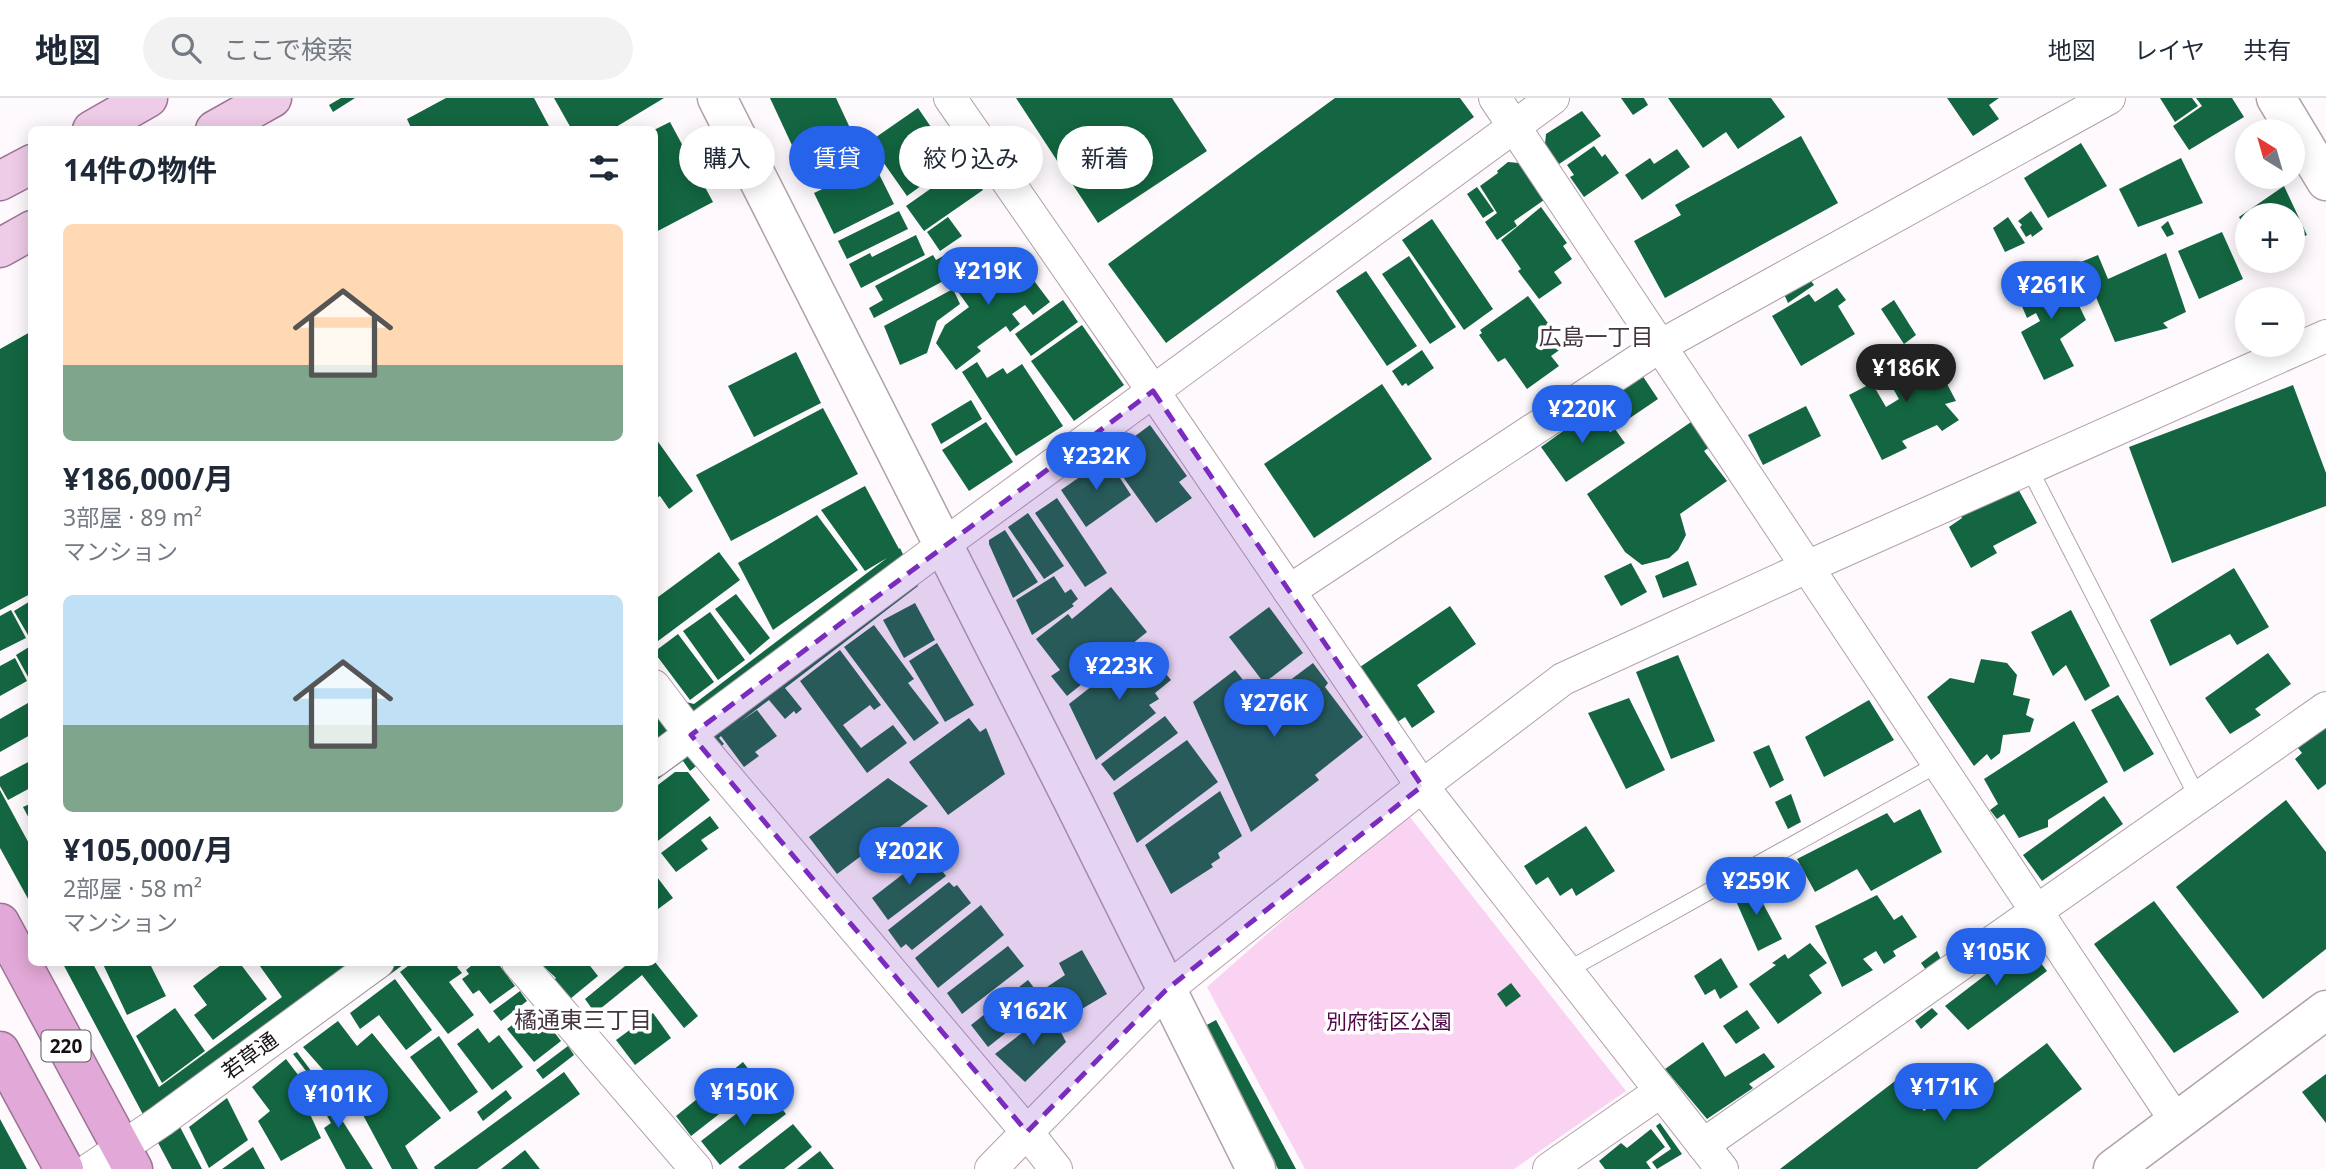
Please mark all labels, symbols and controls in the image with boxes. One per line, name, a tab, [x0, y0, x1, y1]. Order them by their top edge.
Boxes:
search box	[143, 17, 633, 80]
text: 地図	[35, 27, 101, 72]
icon: search	[167, 29, 205, 67]
text: ここで検索	[223, 31, 353, 67]
text: 地図	[2048, 33, 2096, 66]
text: レイヤ	[2134, 33, 2205, 66]
text: 共有	[2243, 33, 2291, 66]
north arrow	[2235, 119, 2305, 189]
map controls	[2235, 119, 2305, 357]
chip: 購入	[679, 126, 775, 189]
chip: 賃貸	[789, 126, 885, 189]
chip: 絞り込み	[899, 126, 1043, 189]
chip: 新着	[1057, 126, 1153, 189]
text: 14件の物件	[63, 149, 217, 190]
icon: filters	[585, 149, 623, 187]
button: +	[2235, 203, 2305, 273]
pin: ¥219K	[939, 248, 1037, 307]
text: ¥219K	[954, 254, 1022, 286]
pin: ¥261K	[2002, 262, 2100, 321]
text: ¥261K	[2017, 268, 2085, 300]
icon: home	[280, 270, 406, 396]
button: −	[2235, 287, 2305, 357]
district label: 広島一丁目	[1539, 320, 1654, 352]
pin: ¥186K	[1857, 344, 1955, 404]
text: ¥186K	[1872, 351, 1940, 383]
pin: ¥220K	[1533, 386, 1631, 445]
text: ¥220K	[1548, 392, 1616, 424]
pin: ¥232K	[1047, 432, 1145, 492]
text: ¥232K	[1062, 439, 1130, 471]
text: ¥186,000/月	[63, 458, 234, 499]
text: 3部屋 · 89 m²	[63, 501, 202, 533]
text: マンション	[63, 535, 178, 567]
icon: home	[280, 641, 406, 767]
pin: ¥223K	[1070, 642, 1168, 702]
text: ¥223K	[1085, 649, 1153, 681]
pin: ¥276K	[1225, 680, 1323, 739]
text: ¥276K	[1240, 686, 1308, 718]
pin: ¥202K	[860, 828, 958, 887]
text: ¥105,000/月	[63, 829, 234, 870]
text: ¥202K	[875, 834, 943, 866]
pin: ¥259K	[1707, 858, 1805, 917]
text: ¥259K	[1722, 864, 1790, 896]
text: 2部屋 · 58 m²	[63, 872, 202, 904]
text: マンション	[63, 906, 178, 938]
pin: ¥105K	[1947, 928, 2045, 988]
text: ¥105K	[1962, 935, 2030, 967]
pin: ¥162K	[984, 988, 1082, 1047]
text: ¥162K	[999, 994, 1067, 1026]
district label: 橘通東三丁目	[514, 1003, 652, 1035]
park label: 別府街区公園	[1326, 1007, 1452, 1035]
street label: 若草通	[216, 1025, 283, 1085]
road number: 220	[42, 1030, 90, 1062]
pin: ¥171K	[1895, 1063, 1993, 1123]
pin: ¥150K	[695, 1068, 793, 1128]
pin: ¥101K	[289, 1070, 387, 1130]
text: ¥171K	[1910, 1070, 1978, 1102]
text: ¥150K	[710, 1075, 778, 1107]
text: ¥101K	[304, 1077, 372, 1109]

